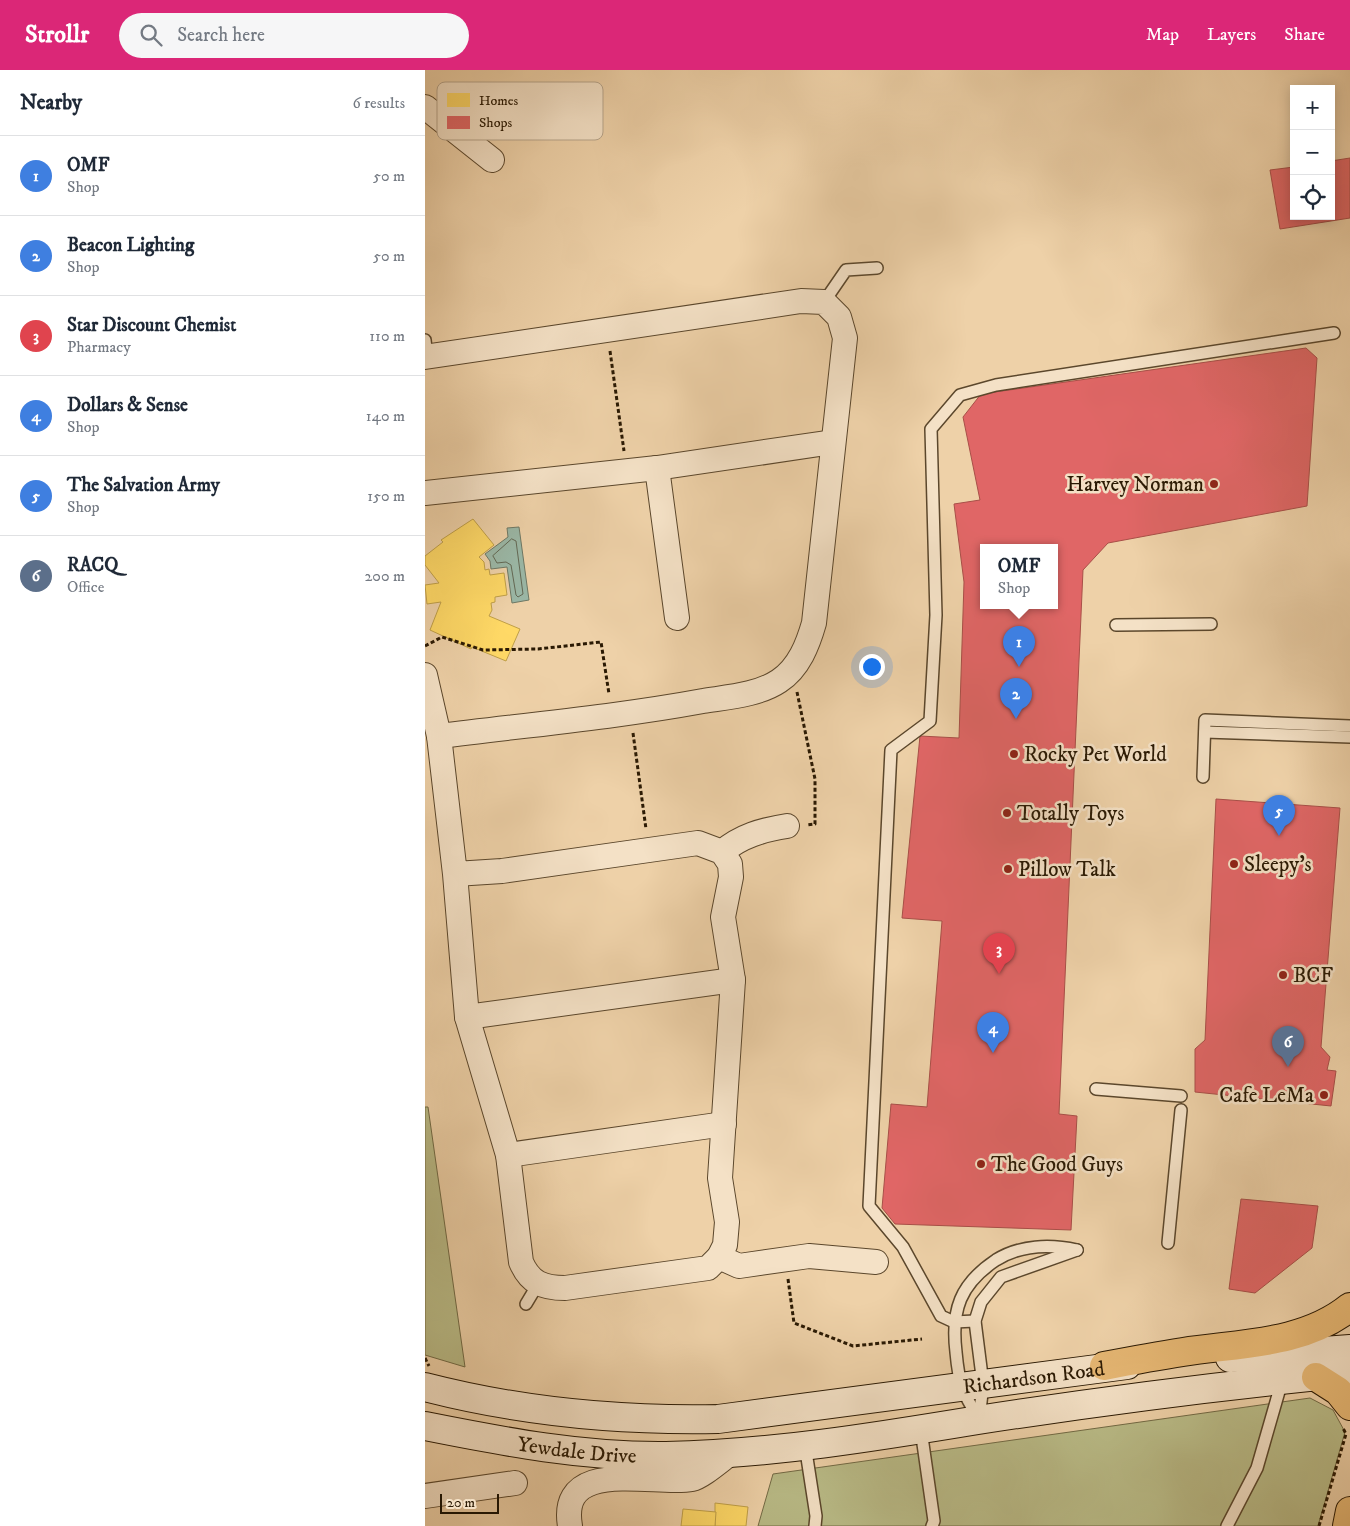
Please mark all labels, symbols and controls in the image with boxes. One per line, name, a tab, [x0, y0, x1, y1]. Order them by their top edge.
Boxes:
search box	[119, 13, 469, 58]
text: Strollr	[25, 20, 89, 50]
icon: search	[137, 21, 165, 49]
text: Search here	[177, 24, 265, 47]
text: Map	[1146, 24, 1179, 46]
text: Layers	[1207, 24, 1256, 46]
text: Share	[1284, 24, 1325, 46]
legend	[437, 82, 603, 140]
map controls	[1290, 85, 1335, 220]
button: +	[1290, 85, 1335, 130]
text: Nearby	[20, 90, 82, 116]
text: Homes	[479, 92, 519, 110]
text: 6 results	[352, 93, 405, 113]
text: Shops	[479, 114, 512, 132]
button: −	[1290, 130, 1335, 175]
text: OMF	[67, 154, 109, 177]
text: 1	[33, 166, 39, 186]
text: 50 m	[373, 166, 405, 186]
button: locate	[1290, 175, 1335, 220]
text: Shop	[67, 177, 100, 197]
text: Beacon Lighting	[67, 234, 194, 257]
text: 2	[32, 246, 40, 266]
text: 50 m	[373, 246, 405, 266]
text: Shop	[67, 257, 100, 277]
text: Star Discount Chemist	[67, 314, 236, 337]
text: 3	[33, 326, 39, 346]
text: 110 m	[369, 326, 405, 346]
text: Pharmacy	[67, 337, 131, 357]
text: Dollars & Sense	[67, 394, 188, 417]
text: 4	[31, 406, 41, 426]
text: 140 m	[366, 406, 405, 426]
text: Shop	[67, 417, 100, 437]
place label: Harvey Norman	[1067, 472, 1204, 498]
text: The Salvation Army	[67, 474, 220, 497]
marker: Harvey Norman	[1208, 478, 1220, 490]
text: 5	[32, 486, 40, 506]
text: 150 m	[367, 486, 405, 506]
text: Shop	[67, 497, 100, 517]
popup	[980, 544, 1058, 609]
text: RACQ	[67, 554, 118, 577]
text: OMF	[998, 555, 1040, 578]
text: 6	[32, 566, 40, 586]
text: 200 m	[364, 566, 405, 586]
text: Office	[67, 577, 104, 597]
text: Shop	[998, 578, 1030, 598]
pin: 1	[1003, 626, 1035, 667]
your location	[859, 654, 885, 680]
pin: 2	[1000, 678, 1032, 719]
place label: Rocky Pet World	[1024, 742, 1167, 768]
marker: Rocky Pet World	[1008, 748, 1020, 760]
pin: 5	[1263, 795, 1295, 836]
place label: Totally Toys	[1017, 801, 1124, 827]
marker: Totally Toys	[1001, 807, 1013, 819]
place label: Sleepy's	[1244, 852, 1312, 878]
place label: Pillow Talk	[1018, 857, 1117, 883]
marker: Sleepy's	[1228, 858, 1240, 870]
marker: Pillow Talk	[1002, 863, 1014, 875]
pin: 3	[983, 933, 1015, 974]
place label: BCF	[1293, 963, 1333, 989]
marker: BCF	[1277, 969, 1289, 981]
pin: 4	[977, 1012, 1009, 1053]
pin: 6	[1272, 1026, 1304, 1067]
place label: Cafe LeMa	[1219, 1083, 1314, 1109]
marker: Cafe LeMa	[1318, 1089, 1330, 1101]
place label: The Good Guys	[991, 1152, 1123, 1178]
marker: The Good Guys	[975, 1158, 987, 1170]
street label: Richardson Road	[961, 1356, 1107, 1401]
street label: Yewdale Drive	[515, 1431, 637, 1470]
scale bar	[440, 1491, 499, 1514]
text: 20 m	[447, 1494, 475, 1512]

